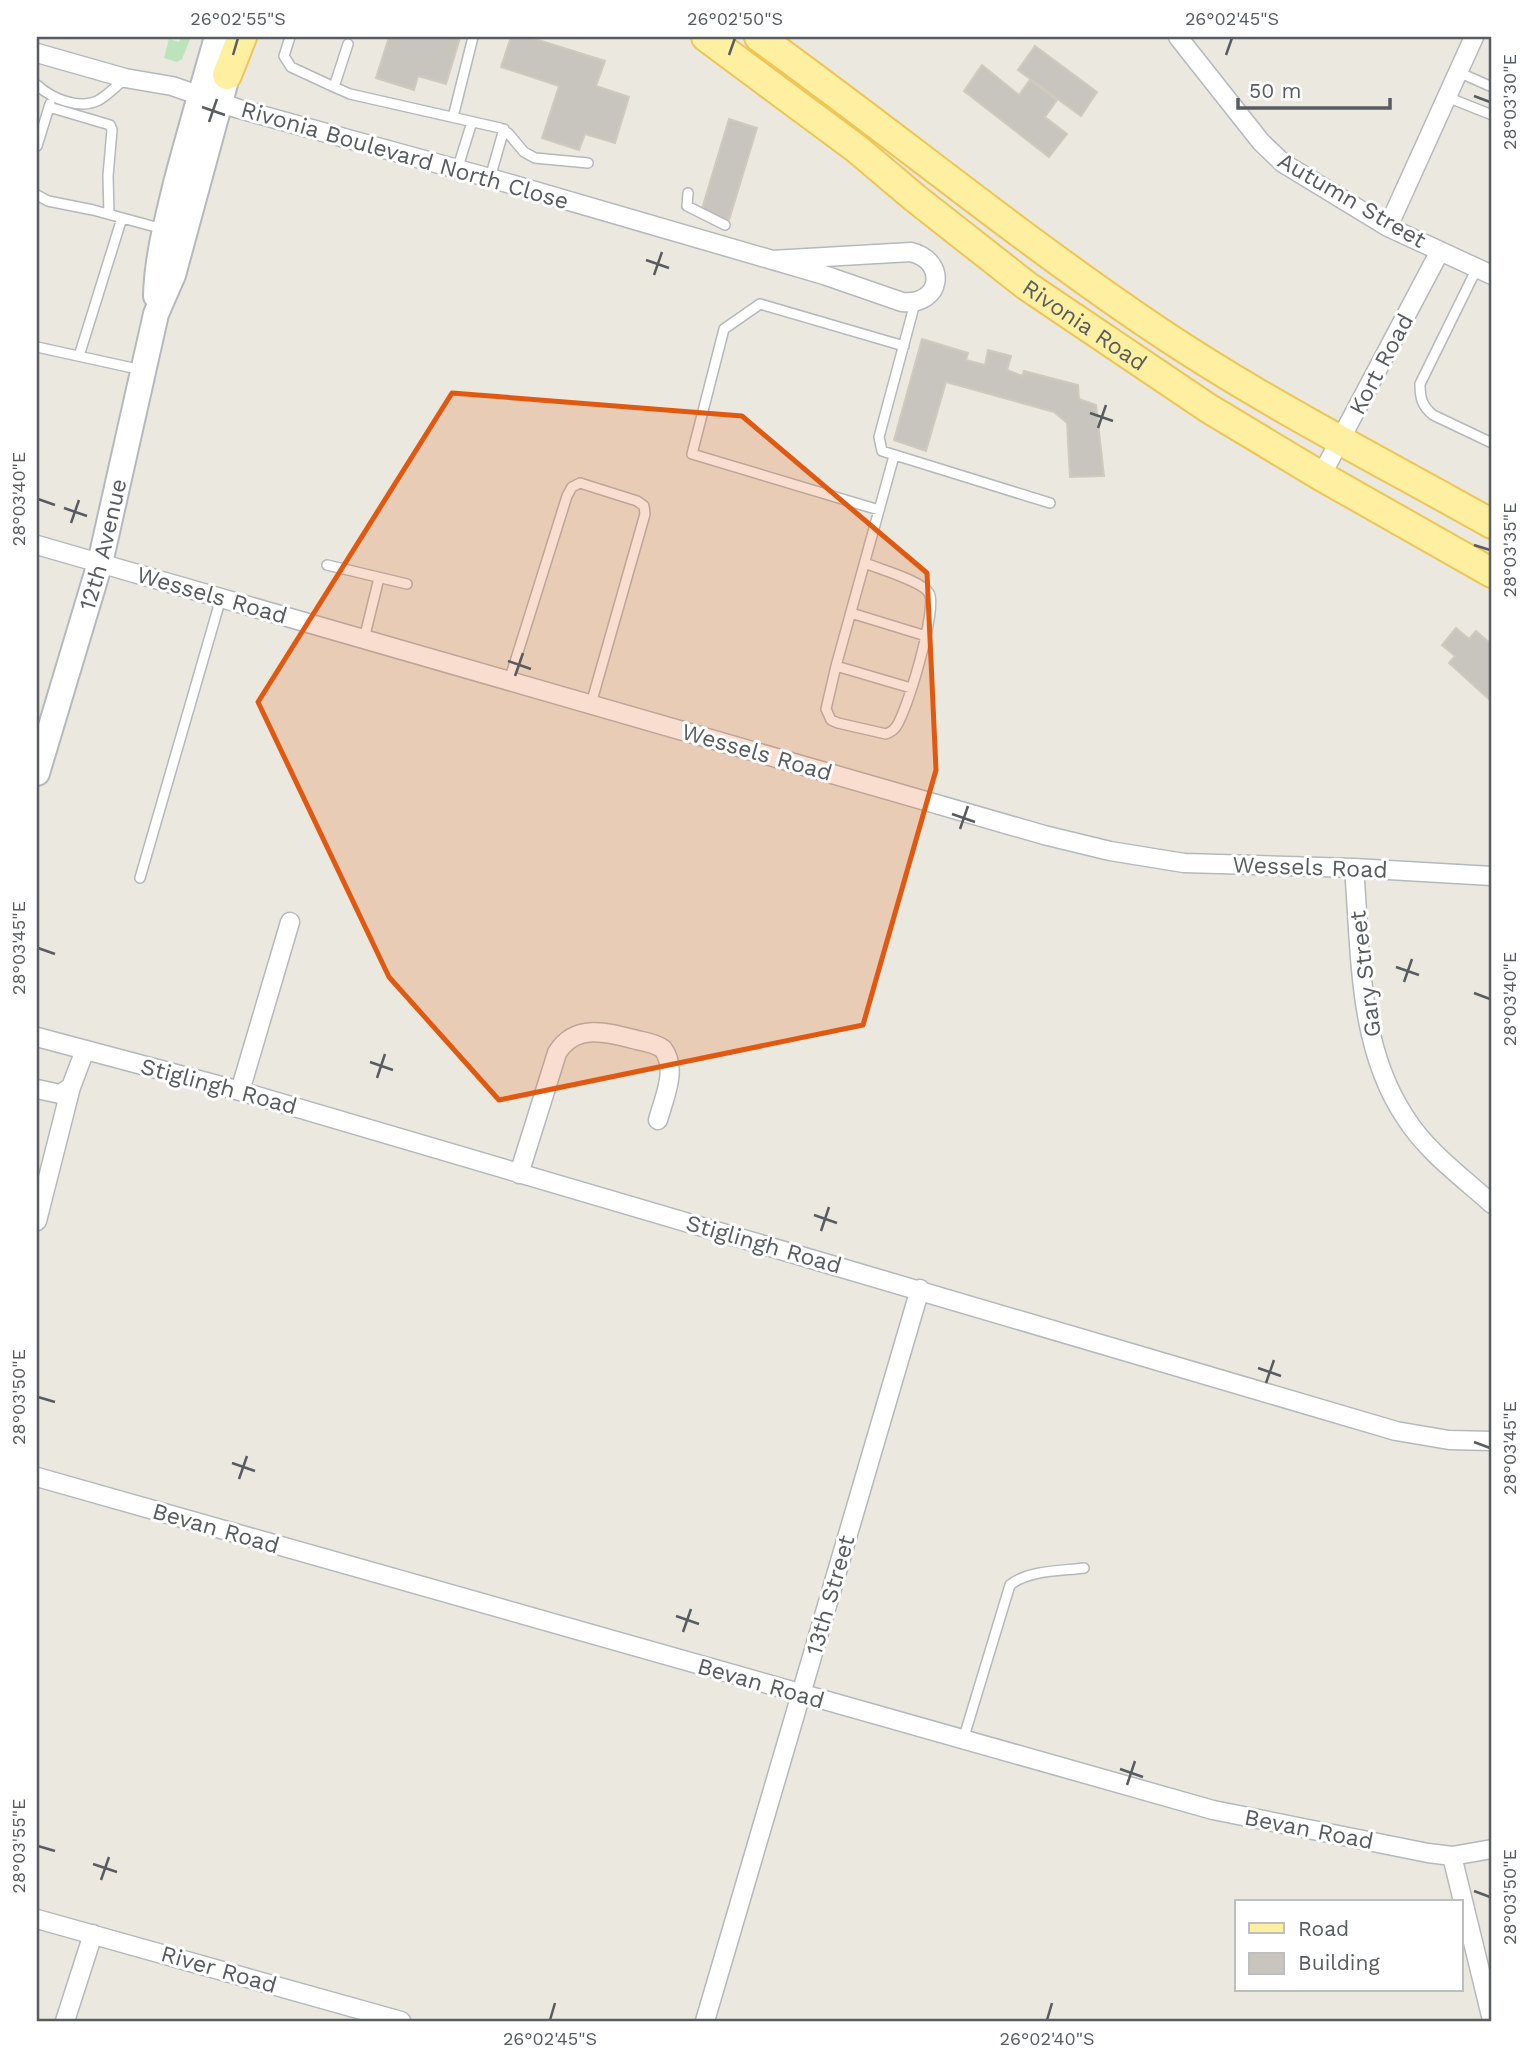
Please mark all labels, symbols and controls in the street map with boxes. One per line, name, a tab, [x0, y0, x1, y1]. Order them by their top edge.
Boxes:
text: 26°02'55"S	[190, 8, 286, 29]
text: 26°02'50"S	[687, 8, 783, 29]
text: 26°02'45"S	[1185, 8, 1279, 29]
text: 28°03'30"E	[1499, 54, 1520, 150]
scale bar	[1238, 66, 1391, 110]
text: 50 m	[1249, 78, 1301, 103]
street label: Rivonia Boulevard North Close	[238, 96, 572, 215]
street label: Autumn Street	[1273, 147, 1431, 254]
street label: Rivonia Road	[1017, 274, 1152, 377]
street label: Kort Road	[1344, 309, 1419, 419]
text: 28°03'40"E	[8, 452, 29, 546]
street label: 12th Avenue	[74, 476, 133, 614]
text: 28°03'35"E	[1499, 502, 1520, 598]
street label: Wessels Road	[134, 561, 290, 630]
street label: Wessels Road	[679, 718, 835, 787]
street label: Wessels Road	[1232, 851, 1388, 884]
text: 28°03'45"E	[8, 901, 29, 995]
street label: Gary Street	[1344, 909, 1387, 1039]
text: 28°03'40"E	[1499, 952, 1520, 1046]
street label: Stiglingh Road	[138, 1053, 300, 1120]
street label: Stiglingh Road	[683, 1209, 845, 1280]
text: 28°03'50"E	[8, 1349, 29, 1445]
text: 28°03'45"E	[1499, 1401, 1520, 1495]
street label: Bevan Road	[149, 1497, 282, 1559]
street label: 13th Street	[801, 1532, 861, 1658]
street label: Bevan Road	[694, 1652, 827, 1714]
text: 28°03'55"E	[8, 1798, 29, 1894]
street label: Bevan Road	[1242, 1804, 1376, 1855]
text: 28°03'50"E	[1499, 1849, 1520, 1945]
legend	[1235, 1900, 1462, 1992]
text: Road	[1298, 1916, 1349, 1941]
street label: River Road	[158, 1940, 280, 1999]
text: Building	[1298, 1950, 1380, 1975]
text: 26°02'45"S	[503, 2028, 597, 2049]
text: 26°02'40"S	[1000, 2028, 1094, 2049]

